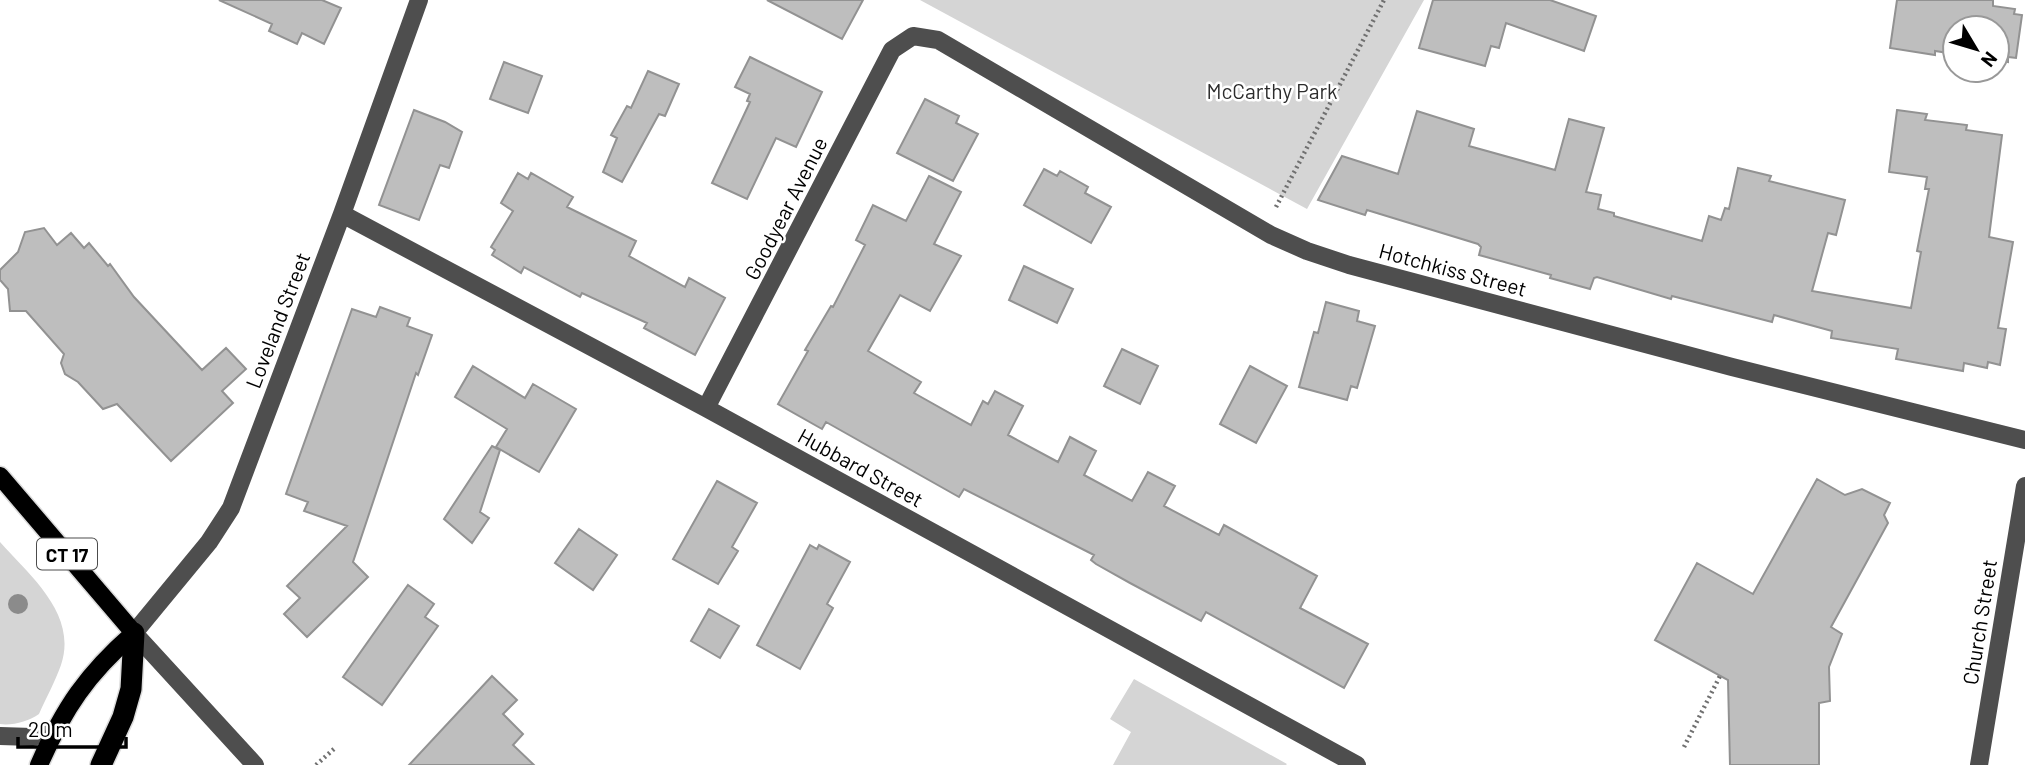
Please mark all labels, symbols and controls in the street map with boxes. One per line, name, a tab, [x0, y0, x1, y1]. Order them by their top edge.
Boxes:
north arrow	[1941, 14, 2011, 84]
text: N	[1977, 48, 2003, 72]
park label: McCarthy Park	[1206, 78, 1338, 103]
street label: Goodyear Avenue	[738, 132, 832, 284]
street label: Hotchkiss Street	[1376, 237, 1530, 301]
street label: Loveland Street	[240, 249, 314, 391]
street label: Hubbard Street	[794, 422, 928, 512]
road number: CT 17	[37, 538, 97, 569]
street label: Church Street	[1957, 558, 2001, 686]
scale bar	[18, 706, 126, 750]
text: 20 m	[28, 716, 73, 741]

